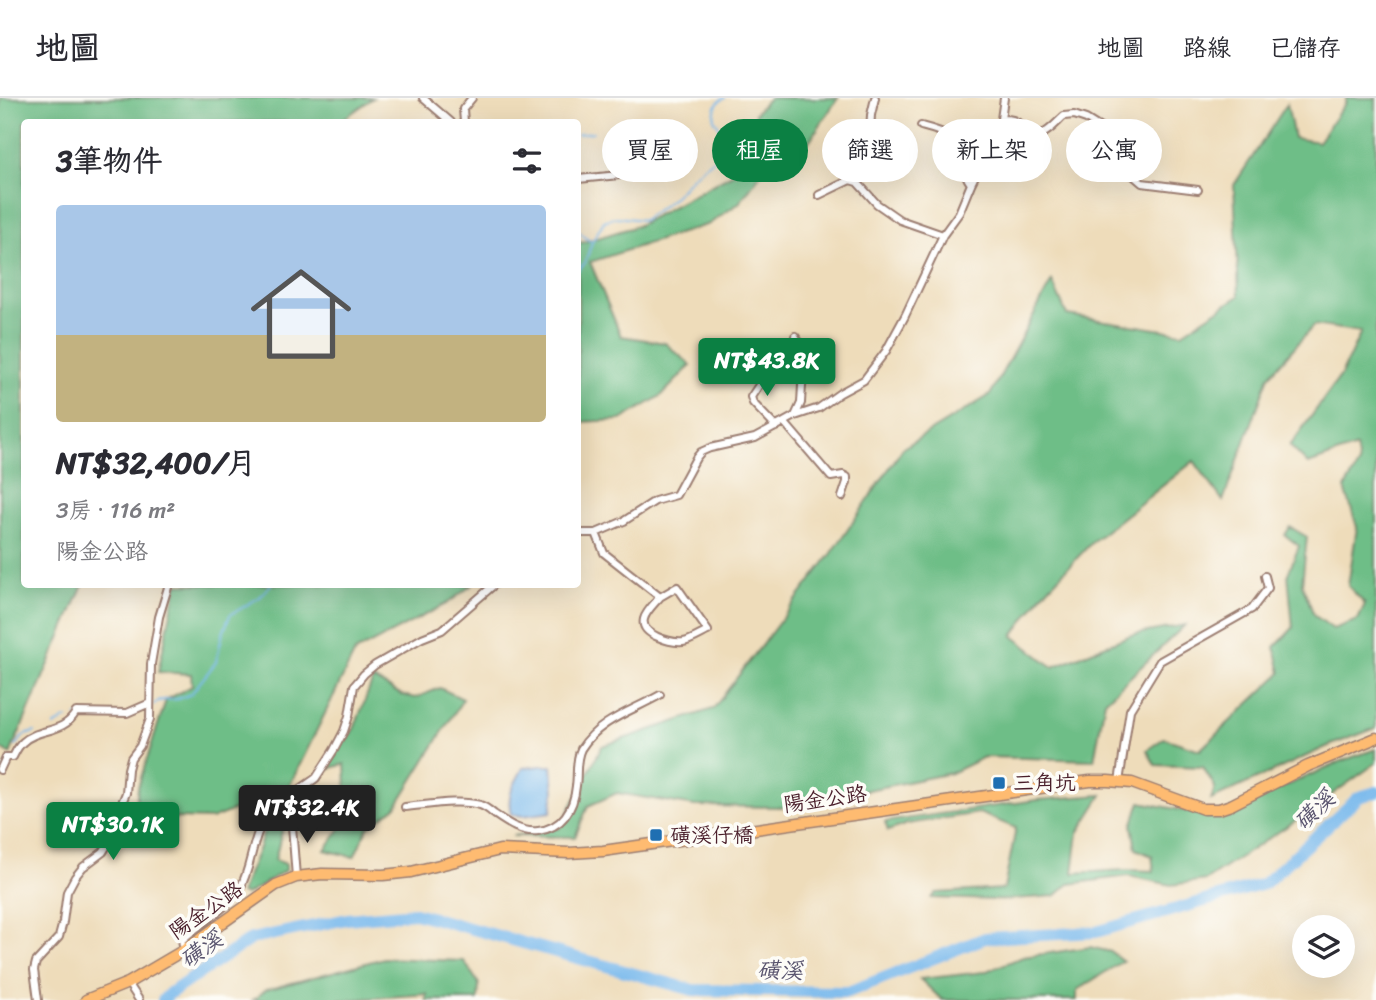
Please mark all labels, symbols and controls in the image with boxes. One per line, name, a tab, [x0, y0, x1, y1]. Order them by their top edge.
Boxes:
text: 地圖	[35, 19, 101, 77]
text: 地圖	[1097, 27, 1145, 69]
text: 路線	[1183, 27, 1231, 69]
text: 已儲存	[1269, 27, 1341, 69]
chip: 買屋	[602, 119, 698, 182]
chip: 租屋	[712, 119, 808, 182]
chip: 篩選	[822, 119, 918, 182]
chip: 新上架	[932, 119, 1052, 182]
chip: 公寓	[1066, 119, 1162, 182]
text: 3筆物件	[56, 134, 162, 188]
icon: filters	[508, 142, 546, 180]
icon: home	[238, 251, 364, 377]
pin: NT$43.8K	[695, 338, 839, 398]
text: NT$43.8K	[714, 340, 820, 381]
text: NT$32,400/月	[56, 436, 256, 490]
text: 3房 · 116 m²	[56, 490, 175, 531]
text: 陽金公路	[56, 531, 148, 572]
place label: 三角坑	[1013, 764, 1076, 802]
street label: 陽金公路	[781, 774, 869, 824]
marker: 三角坑	[991, 775, 1007, 791]
water label: 磺溪	[1284, 778, 1347, 841]
pin: NT$32.4K	[235, 786, 379, 845]
text: NT$32.4K	[255, 787, 359, 828]
pin: NT$30.1K	[41, 802, 185, 862]
text: NT$30.1K	[62, 804, 164, 845]
place label: 磺溪仔橋	[670, 816, 754, 854]
marker: 磺溪仔橋	[648, 827, 664, 843]
street label: 陽金公路	[161, 870, 251, 950]
map controls	[1292, 915, 1355, 978]
button: layers	[1292, 915, 1355, 978]
water label: 磺溪	[171, 918, 234, 979]
water label: 磺溪	[757, 950, 805, 991]

